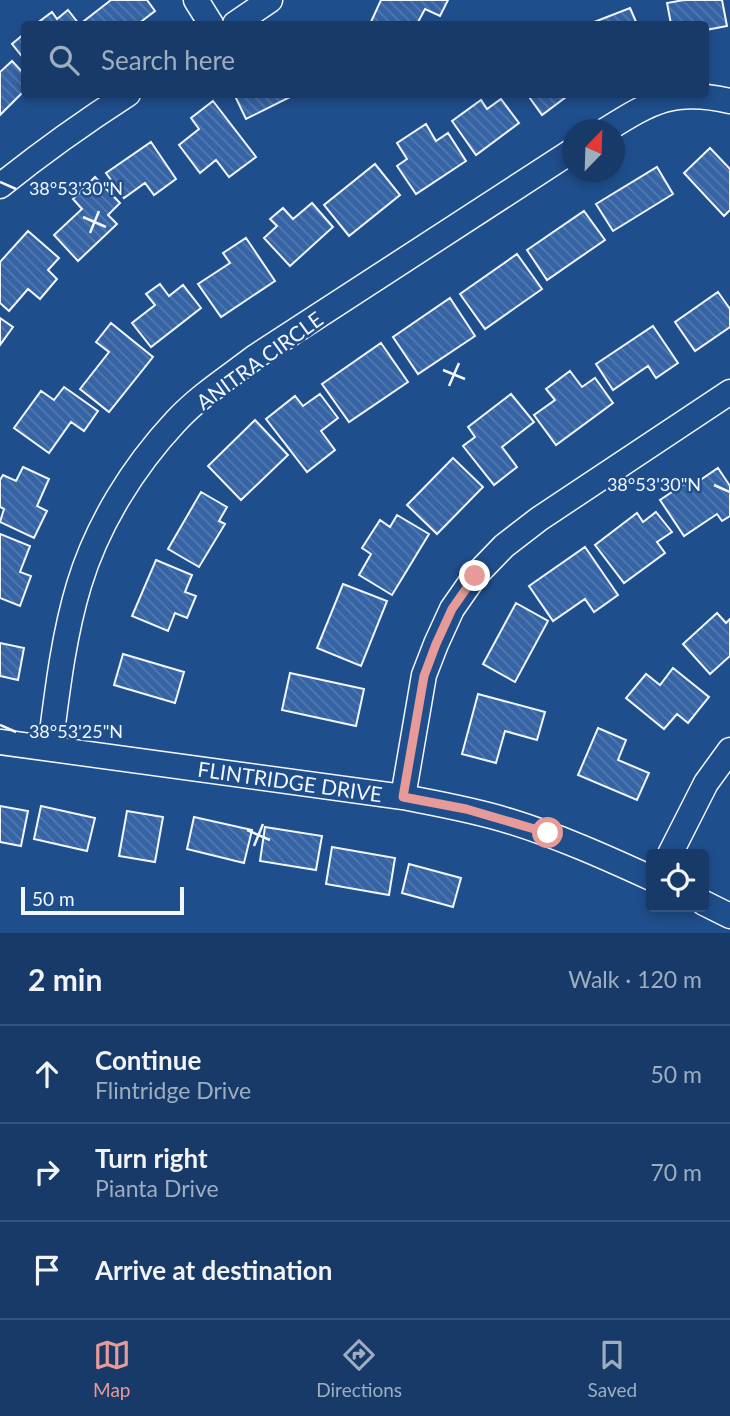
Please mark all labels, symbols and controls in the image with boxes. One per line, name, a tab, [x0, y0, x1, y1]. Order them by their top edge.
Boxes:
search box	[21, 21, 709, 98]
icon: search	[45, 41, 83, 79]
text: Search here	[101, 44, 235, 76]
north arrow	[562, 119, 625, 182]
text: 38°53'30"N	[29, 177, 123, 199]
street label: ANITRA CIRCLE	[191, 306, 327, 414]
text: 38°53'30"N	[607, 473, 701, 495]
route end	[459, 560, 490, 591]
text: 38°53'25"N	[29, 720, 123, 742]
street label: FLINTRIDGE DRIVE	[196, 756, 384, 806]
route start	[532, 817, 563, 848]
map controls	[646, 849, 709, 912]
button: locate	[646, 849, 709, 912]
scale bar	[21, 884, 184, 916]
text: 50 m	[32, 887, 75, 910]
text: 2 min	[28, 961, 102, 997]
text: Walk · 120 m	[568, 965, 702, 993]
text: Continue	[95, 1044, 201, 1076]
icon: ahead	[28, 1055, 66, 1093]
text: 50 m	[651, 1060, 702, 1088]
text: Flintridge Drive	[95, 1076, 251, 1104]
text: Turn right	[95, 1142, 208, 1174]
icon: right	[28, 1153, 66, 1191]
text: 70 m	[651, 1158, 702, 1186]
text: Pianta Drive	[95, 1174, 219, 1202]
icon: arrive	[28, 1251, 66, 1289]
text: Arrive at destination	[95, 1254, 332, 1286]
tab: Map	[93, 1336, 131, 1401]
tab: Directions	[316, 1336, 402, 1401]
tab: Saved	[588, 1336, 637, 1401]

